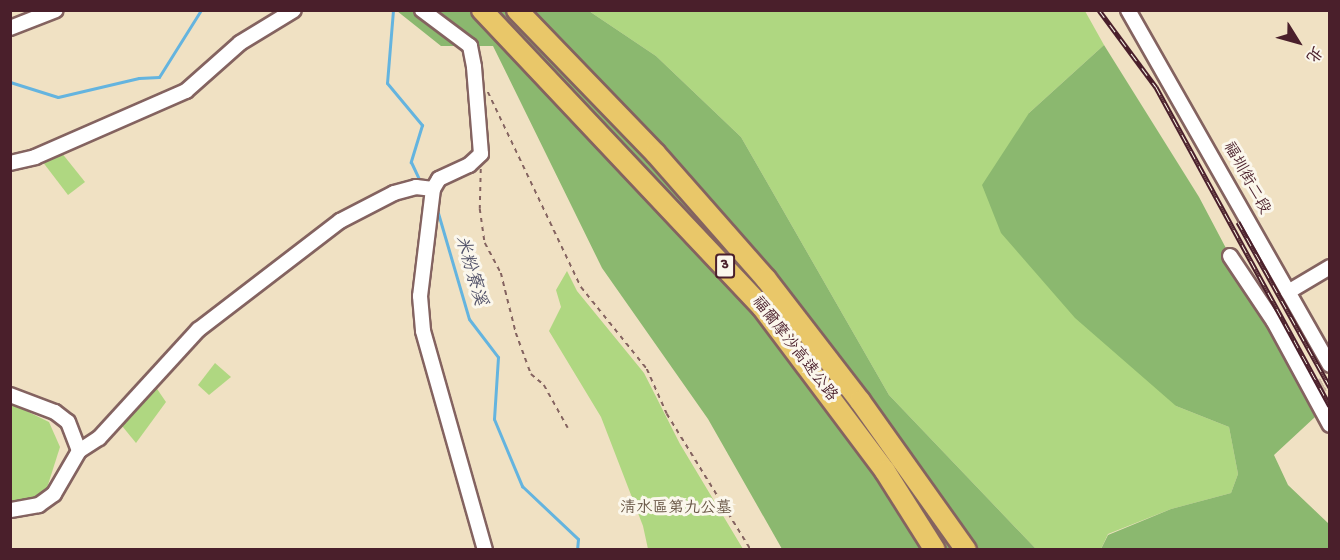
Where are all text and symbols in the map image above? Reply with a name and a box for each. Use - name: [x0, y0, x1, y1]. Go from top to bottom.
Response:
- north arrow: [1268, 12, 1328, 72]
- text: 北: [1300, 41, 1325, 65]
- street label: 福圳街二段: [1217, 139, 1273, 219]
- water label: 米粉寮溪: [449, 233, 489, 309]
- road number: 3: [714, 254, 736, 278]
- street label: 福爾摩沙高速公路: [746, 294, 840, 406]
- park label: 清水區第九公墓: [620, 500, 732, 520]

